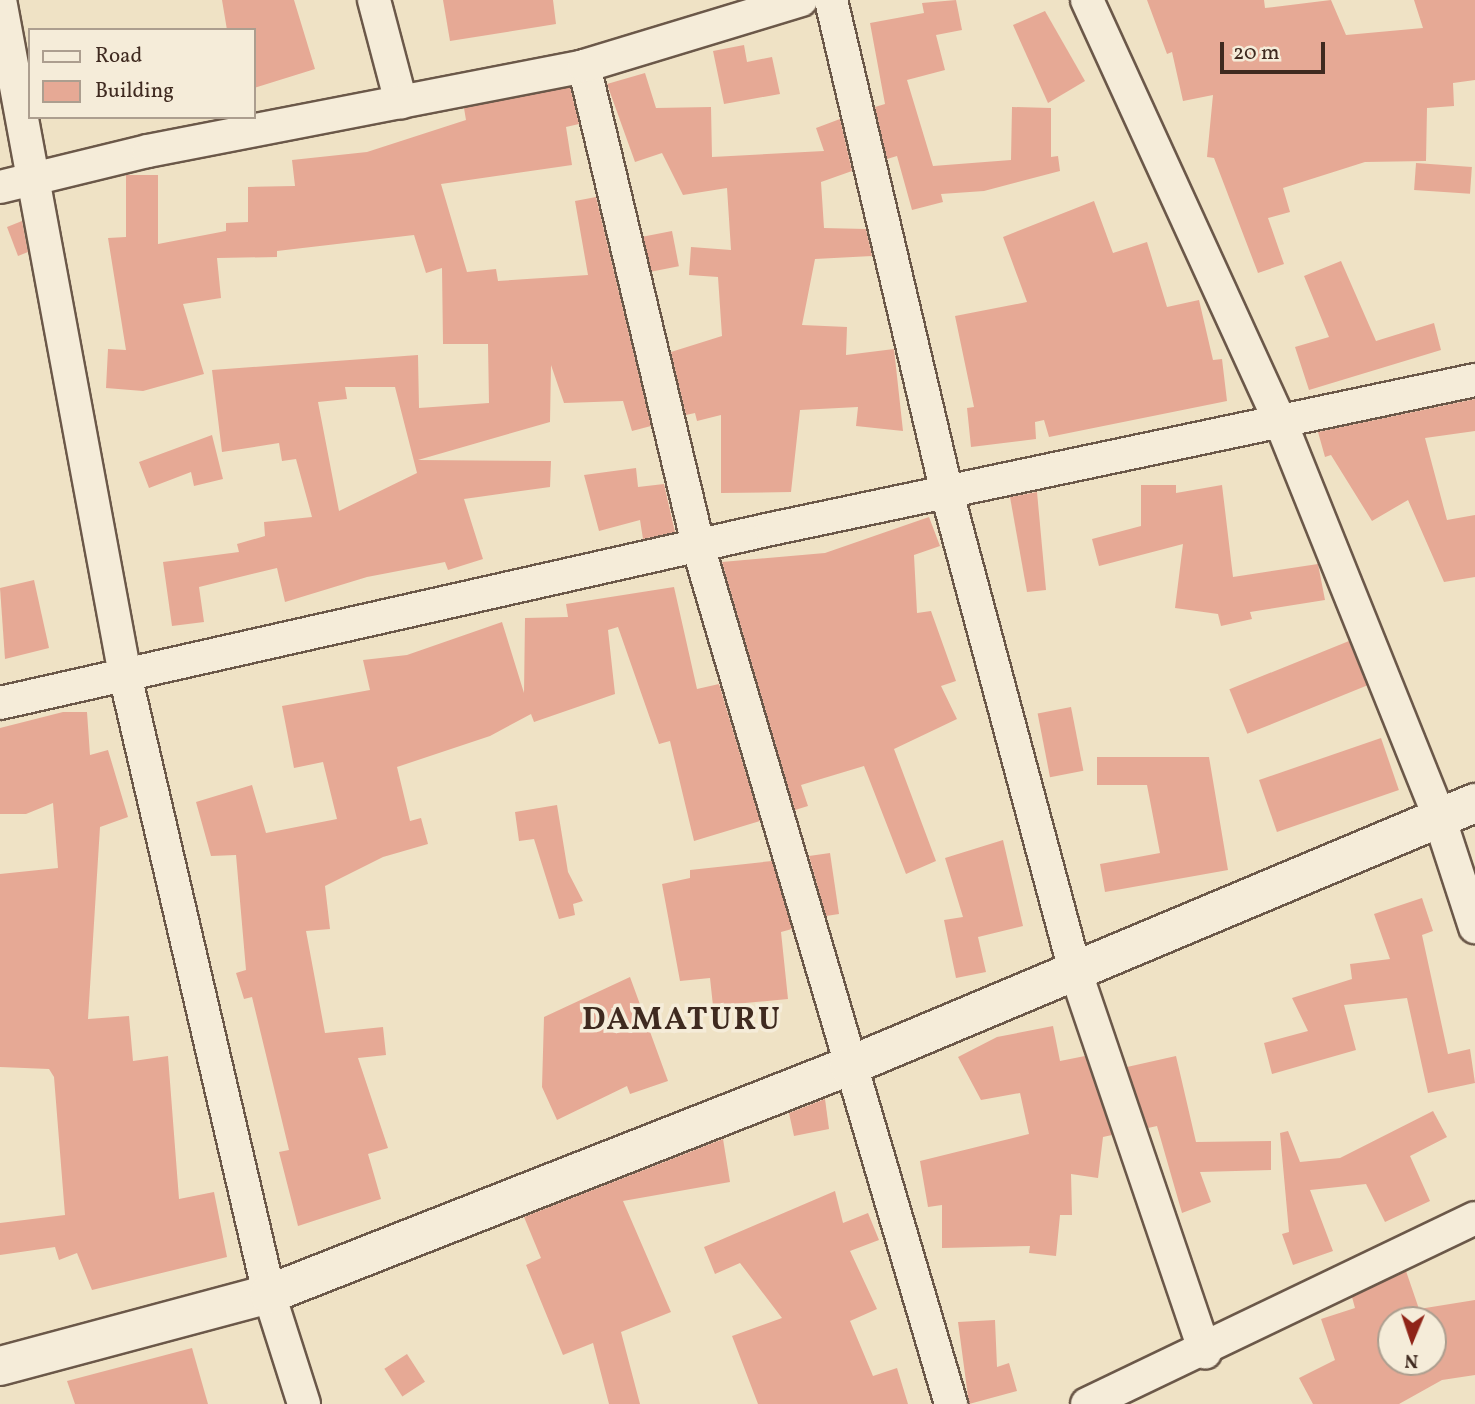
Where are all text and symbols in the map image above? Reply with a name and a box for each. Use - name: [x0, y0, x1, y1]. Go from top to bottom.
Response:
- legend: [28, 28, 256, 119]
- scale bar: [1223, 28, 1328, 72]
- text: 20 m: [1233, 39, 1279, 68]
- text: Road: [95, 42, 142, 71]
- text: Building: [95, 77, 174, 106]
- district label: DAMATURU: [583, 1002, 781, 1040]
- north arrow: [1377, 1306, 1447, 1376]
- text: N: [1404, 1347, 1419, 1373]

